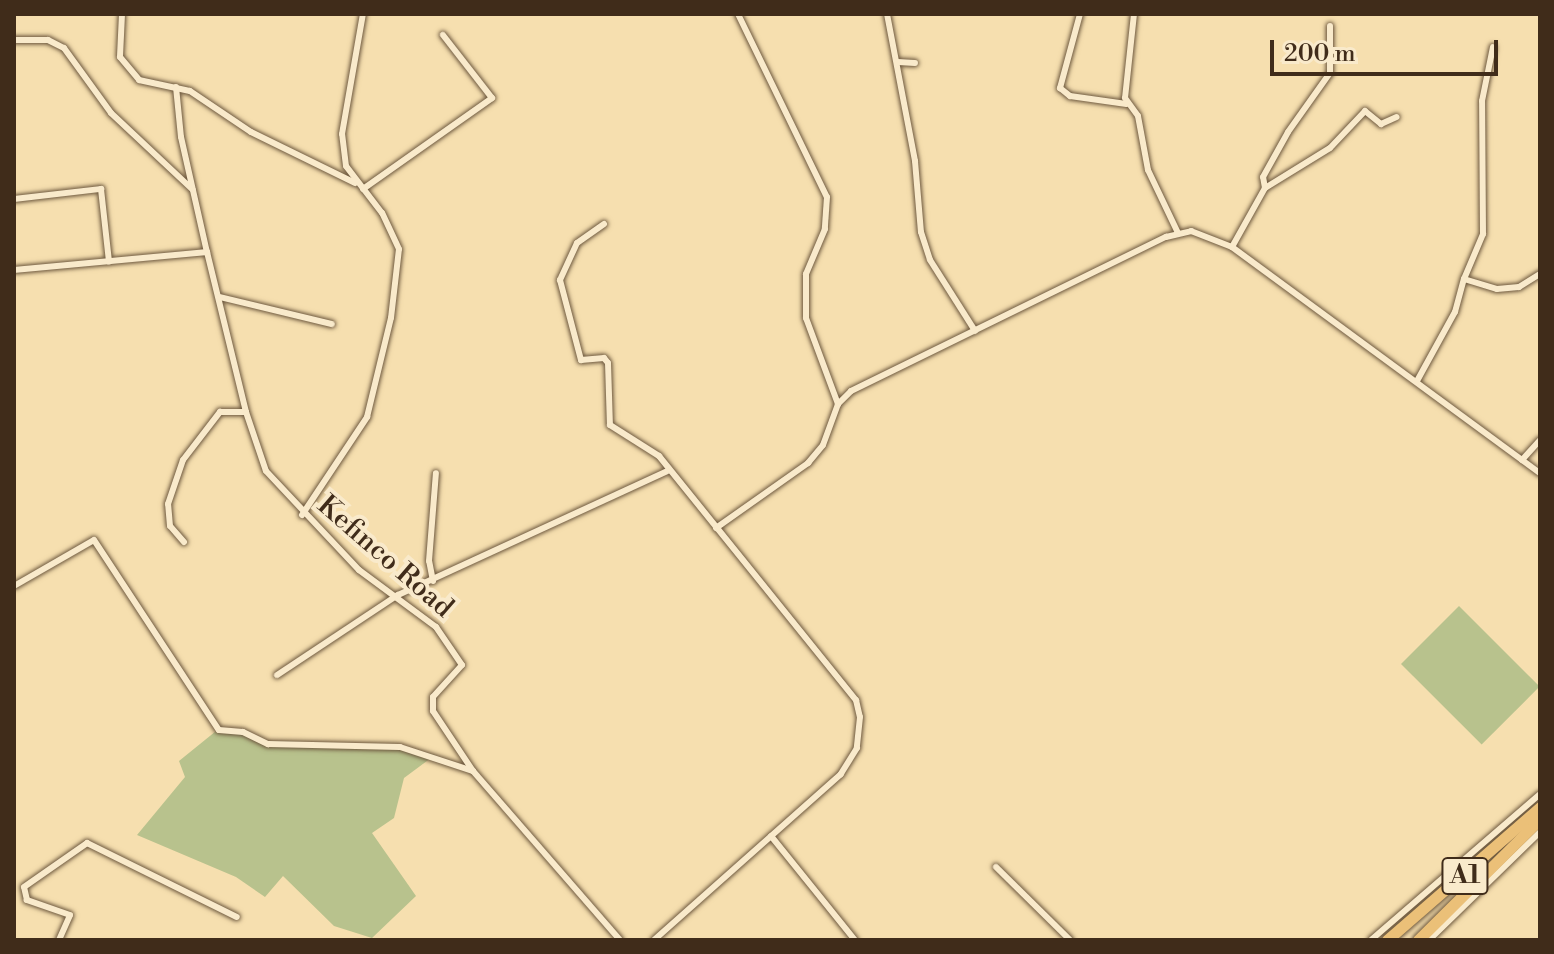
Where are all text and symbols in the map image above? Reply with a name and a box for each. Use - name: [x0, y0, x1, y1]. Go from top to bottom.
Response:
- scale bar: [1274, 24, 1502, 74]
- text: 200 m: [1284, 39, 1355, 69]
- street label: Kefinco Road: [310, 489, 460, 625]
- road number: A1: [1441, 854, 1489, 898]

